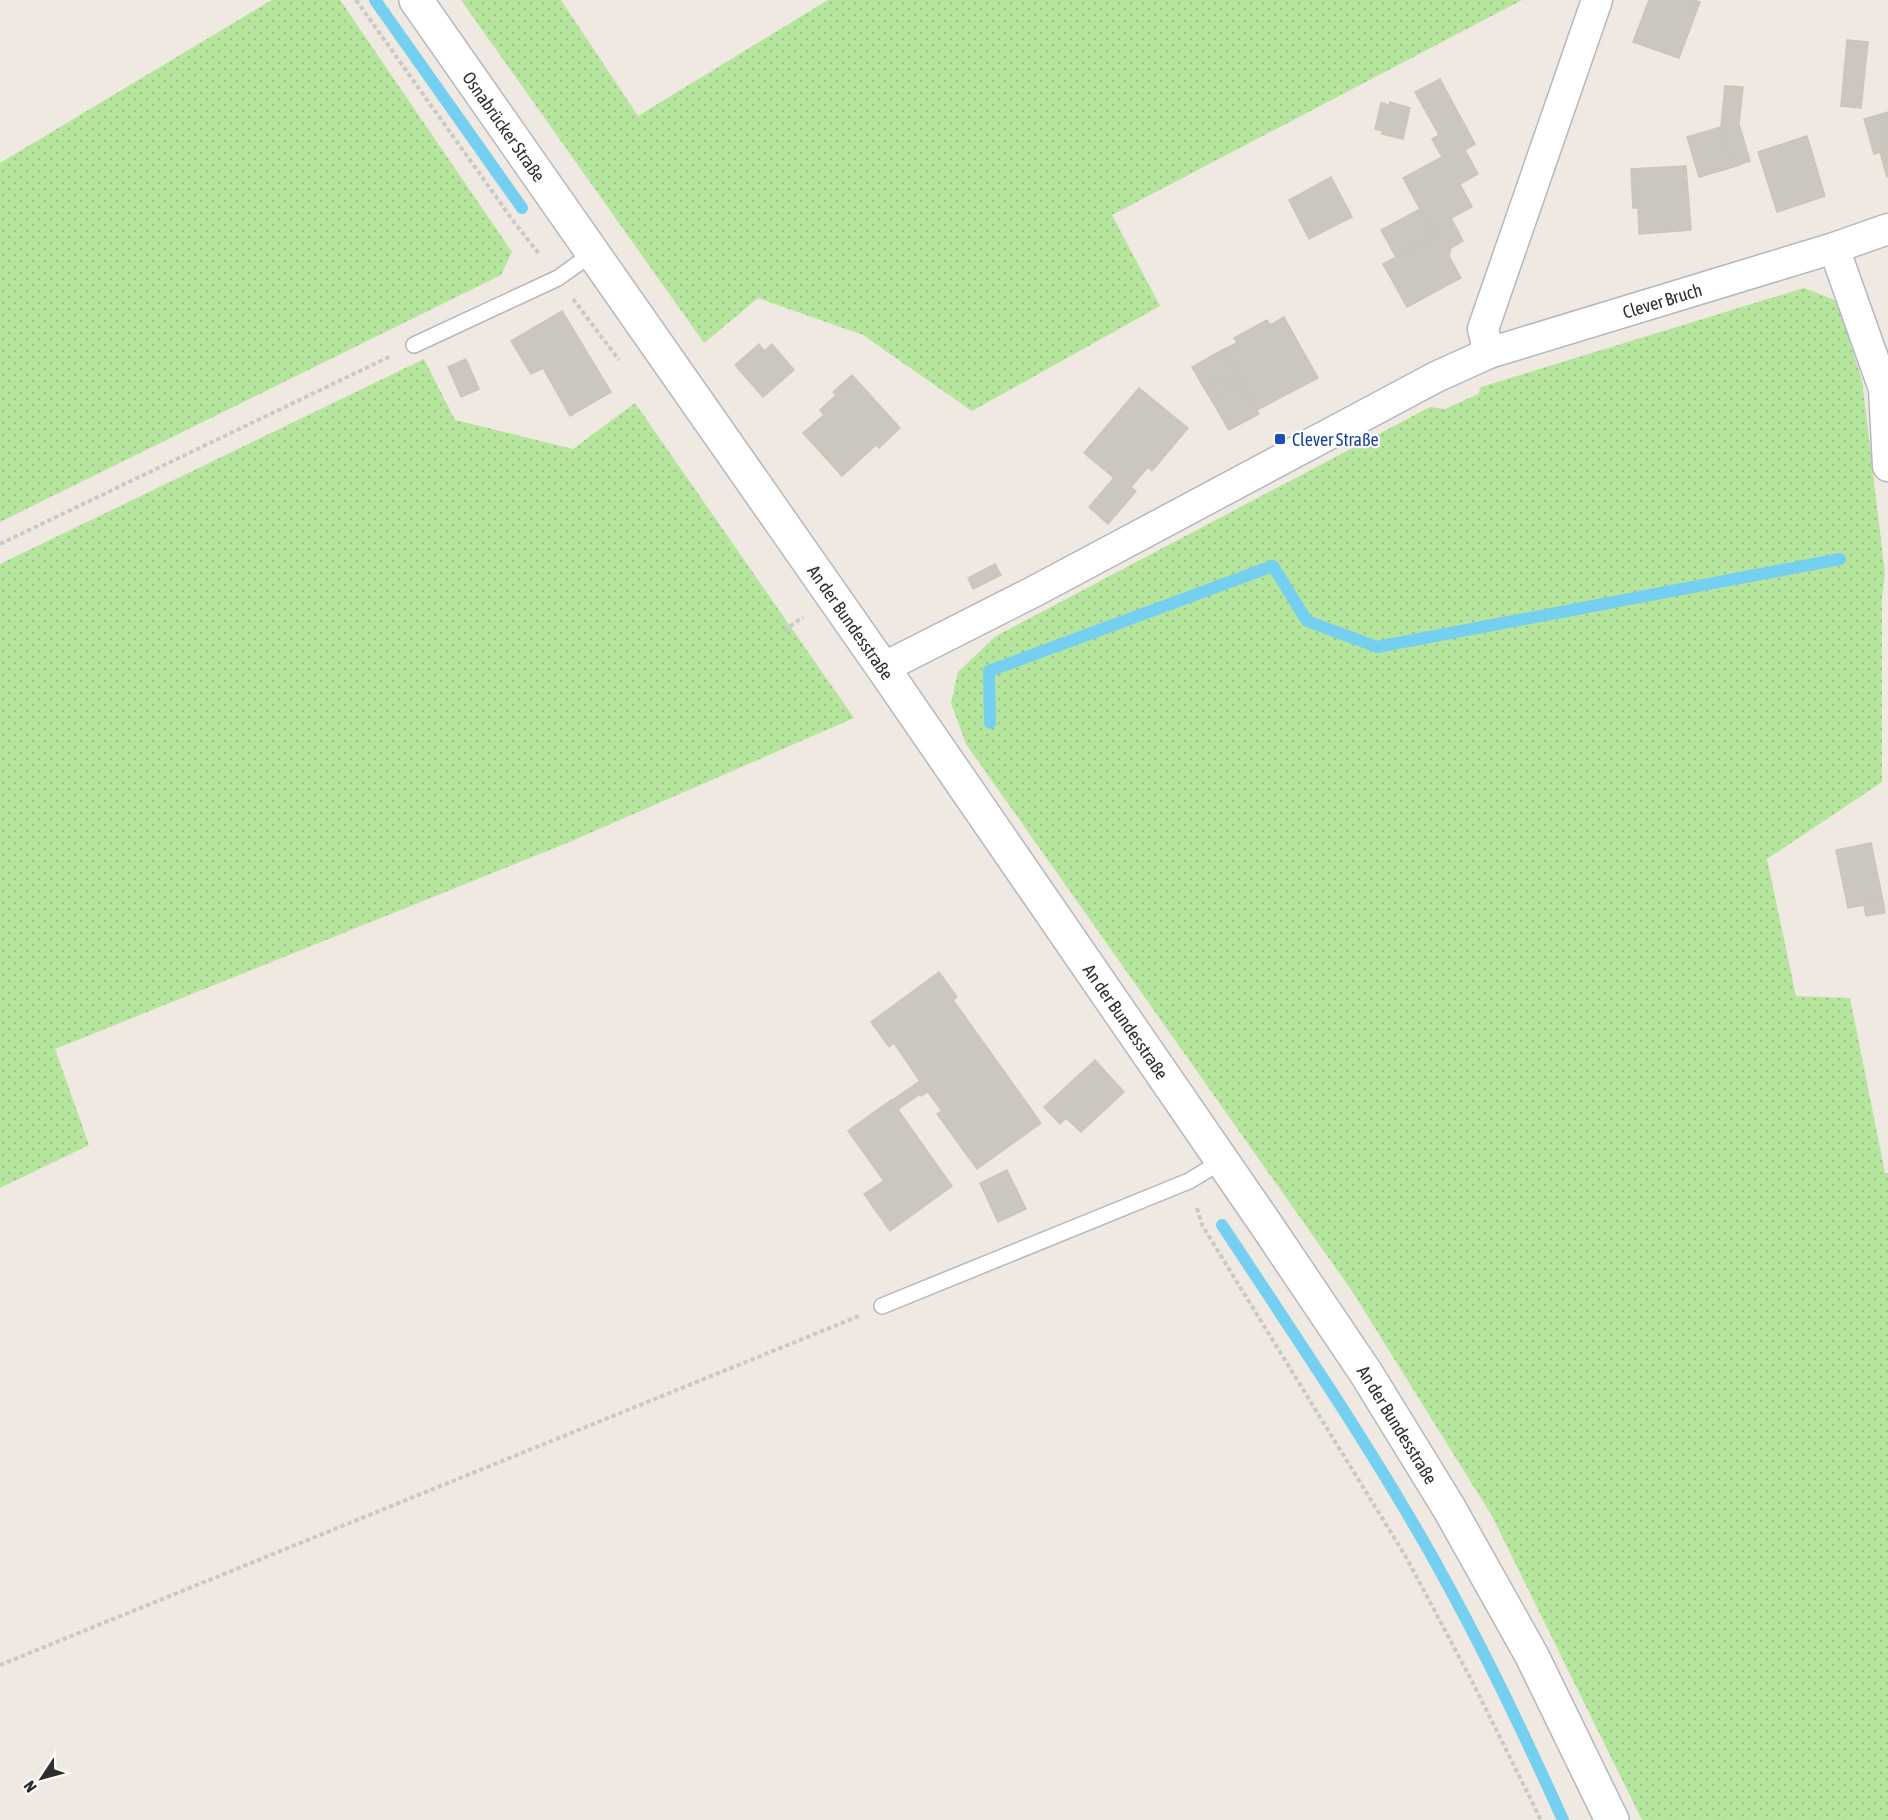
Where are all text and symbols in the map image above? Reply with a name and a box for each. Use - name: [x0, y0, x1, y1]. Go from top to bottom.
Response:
- street label: Osnabrücker Straße: [459, 67, 550, 185]
- street label: Clever Bruch: [1620, 278, 1704, 322]
- place label: Clever Straße: [1292, 429, 1379, 450]
- marker: Clever Straße: [1273, 432, 1287, 446]
- street label: An der Bundesstraße: [804, 561, 898, 683]
- street label: An der Bundesstraße: [1079, 960, 1173, 1083]
- street label: An der Bundesstraße: [1353, 1361, 1442, 1487]
- north arrow: [12, 1748, 72, 1808]
- text: N: [20, 1778, 40, 1796]

